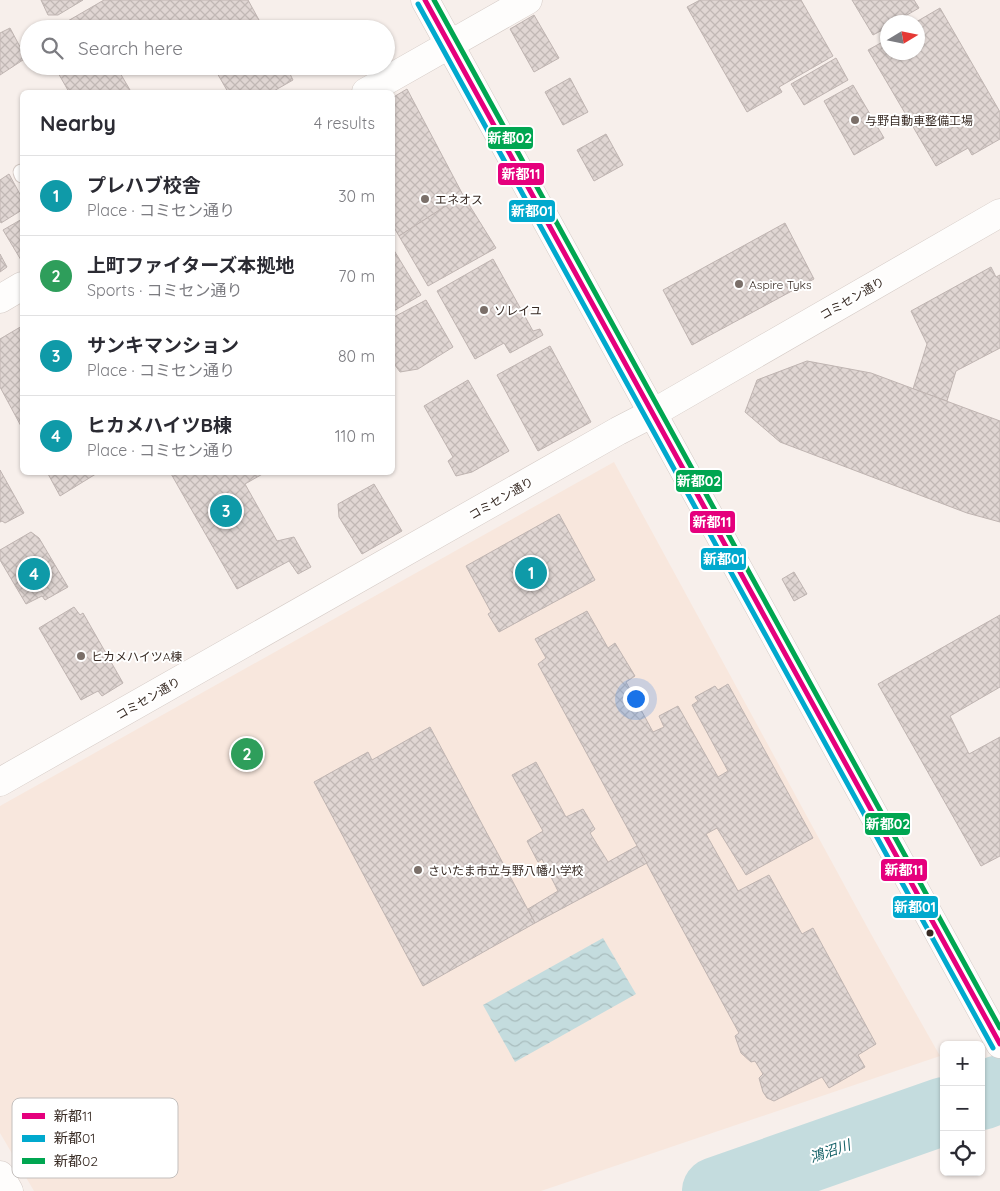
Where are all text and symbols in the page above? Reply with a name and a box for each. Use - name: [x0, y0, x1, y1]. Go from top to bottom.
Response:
- north arrow: [880, 15, 925, 60]
- search box: [20, 20, 395, 75]
- icon: search: [38, 34, 66, 62]
- text: Search here: [78, 36, 183, 60]
- text: Nearby: [40, 110, 116, 136]
- text: 4 results: [314, 113, 375, 133]
- place label: 与野自動車整備工場: [865, 113, 973, 128]
- marker: 与野自動車整備工場: [849, 114, 861, 126]
- line badge: 新都02: [487, 126, 534, 150]
- text: 新都02: [488, 129, 532, 147]
- line badge: 新都11: [497, 162, 545, 186]
- text: 新都11: [502, 165, 540, 183]
- text: プレハブ校舎: [87, 173, 201, 197]
- text: 1: [53, 186, 59, 206]
- text: 30 m: [338, 186, 375, 206]
- place label: エネオス: [435, 192, 483, 207]
- marker: エネオス: [419, 193, 431, 205]
- line badge: 新都01: [508, 199, 556, 223]
- text: Place · コミセン通り: [87, 200, 235, 220]
- text: 新都01: [511, 202, 553, 220]
- text: 上町ファイターズ本拠地: [87, 253, 294, 277]
- text: 2: [51, 266, 61, 286]
- text: 70 m: [338, 266, 375, 286]
- street label: コミセン通り: [817, 274, 887, 322]
- place label: Aspire Tyks: [749, 277, 812, 292]
- marker: Aspire Tyks: [733, 278, 745, 290]
- text: Sports · コミセン通り: [87, 280, 243, 300]
- place label: ソレイユ: [494, 303, 542, 318]
- marker: ソレイユ: [478, 304, 490, 316]
- text: サンキマンション: [87, 333, 239, 357]
- text: 3: [52, 346, 60, 366]
- text: 80 m: [338, 346, 375, 366]
- text: Place · コミセン通り: [87, 360, 235, 380]
- text: ヒカメハイツB棟: [87, 413, 232, 437]
- text: 4: [51, 426, 61, 446]
- text: 110 m: [335, 426, 375, 446]
- text: Place · コミセン通り: [87, 440, 235, 460]
- line badge: 新都02: [675, 469, 723, 493]
- text: 新都02: [677, 472, 721, 490]
- street label: コミセン通り: [466, 474, 536, 522]
- pin: 3: [210, 492, 242, 530]
- line badge: 新都11: [689, 510, 736, 534]
- text: 新都11: [693, 513, 731, 531]
- line badge: 新都01: [700, 547, 747, 571]
- text: 新都01: [703, 550, 745, 568]
- pin: 1: [515, 554, 547, 592]
- pin: 4: [18, 555, 50, 593]
- place label: ヒカメハイツA棟: [91, 649, 183, 664]
- marker: ヒカメハイツA棟: [75, 650, 87, 662]
- street label: コミセン通り: [113, 674, 183, 722]
- your location: [623, 686, 649, 712]
- pin: 2: [231, 735, 263, 773]
- line badge: 新都02: [864, 812, 911, 836]
- text: 新都02: [866, 815, 910, 833]
- line badge: 新都11: [880, 858, 928, 882]
- text: 新都11: [885, 861, 923, 879]
- place label: さいたま市立与野八幡小学校: [428, 863, 584, 878]
- marker: さいたま市立与野八幡小学校: [412, 864, 424, 876]
- line badge: 新都01: [892, 895, 939, 919]
- text: 新都01: [894, 898, 936, 916]
- unlabelled marker: [925, 928, 935, 938]
- map controls: [940, 1041, 985, 1176]
- button: +: [940, 1041, 985, 1086]
- button: −: [940, 1086, 985, 1131]
- legend: [12, 1098, 178, 1178]
- text: 新都11: [54, 1107, 92, 1125]
- text: 新都01: [54, 1129, 96, 1147]
- button: locate: [940, 1131, 985, 1176]
- water label: 鴻沼川: [807, 1135, 855, 1166]
- text: 新都02: [54, 1152, 98, 1170]

